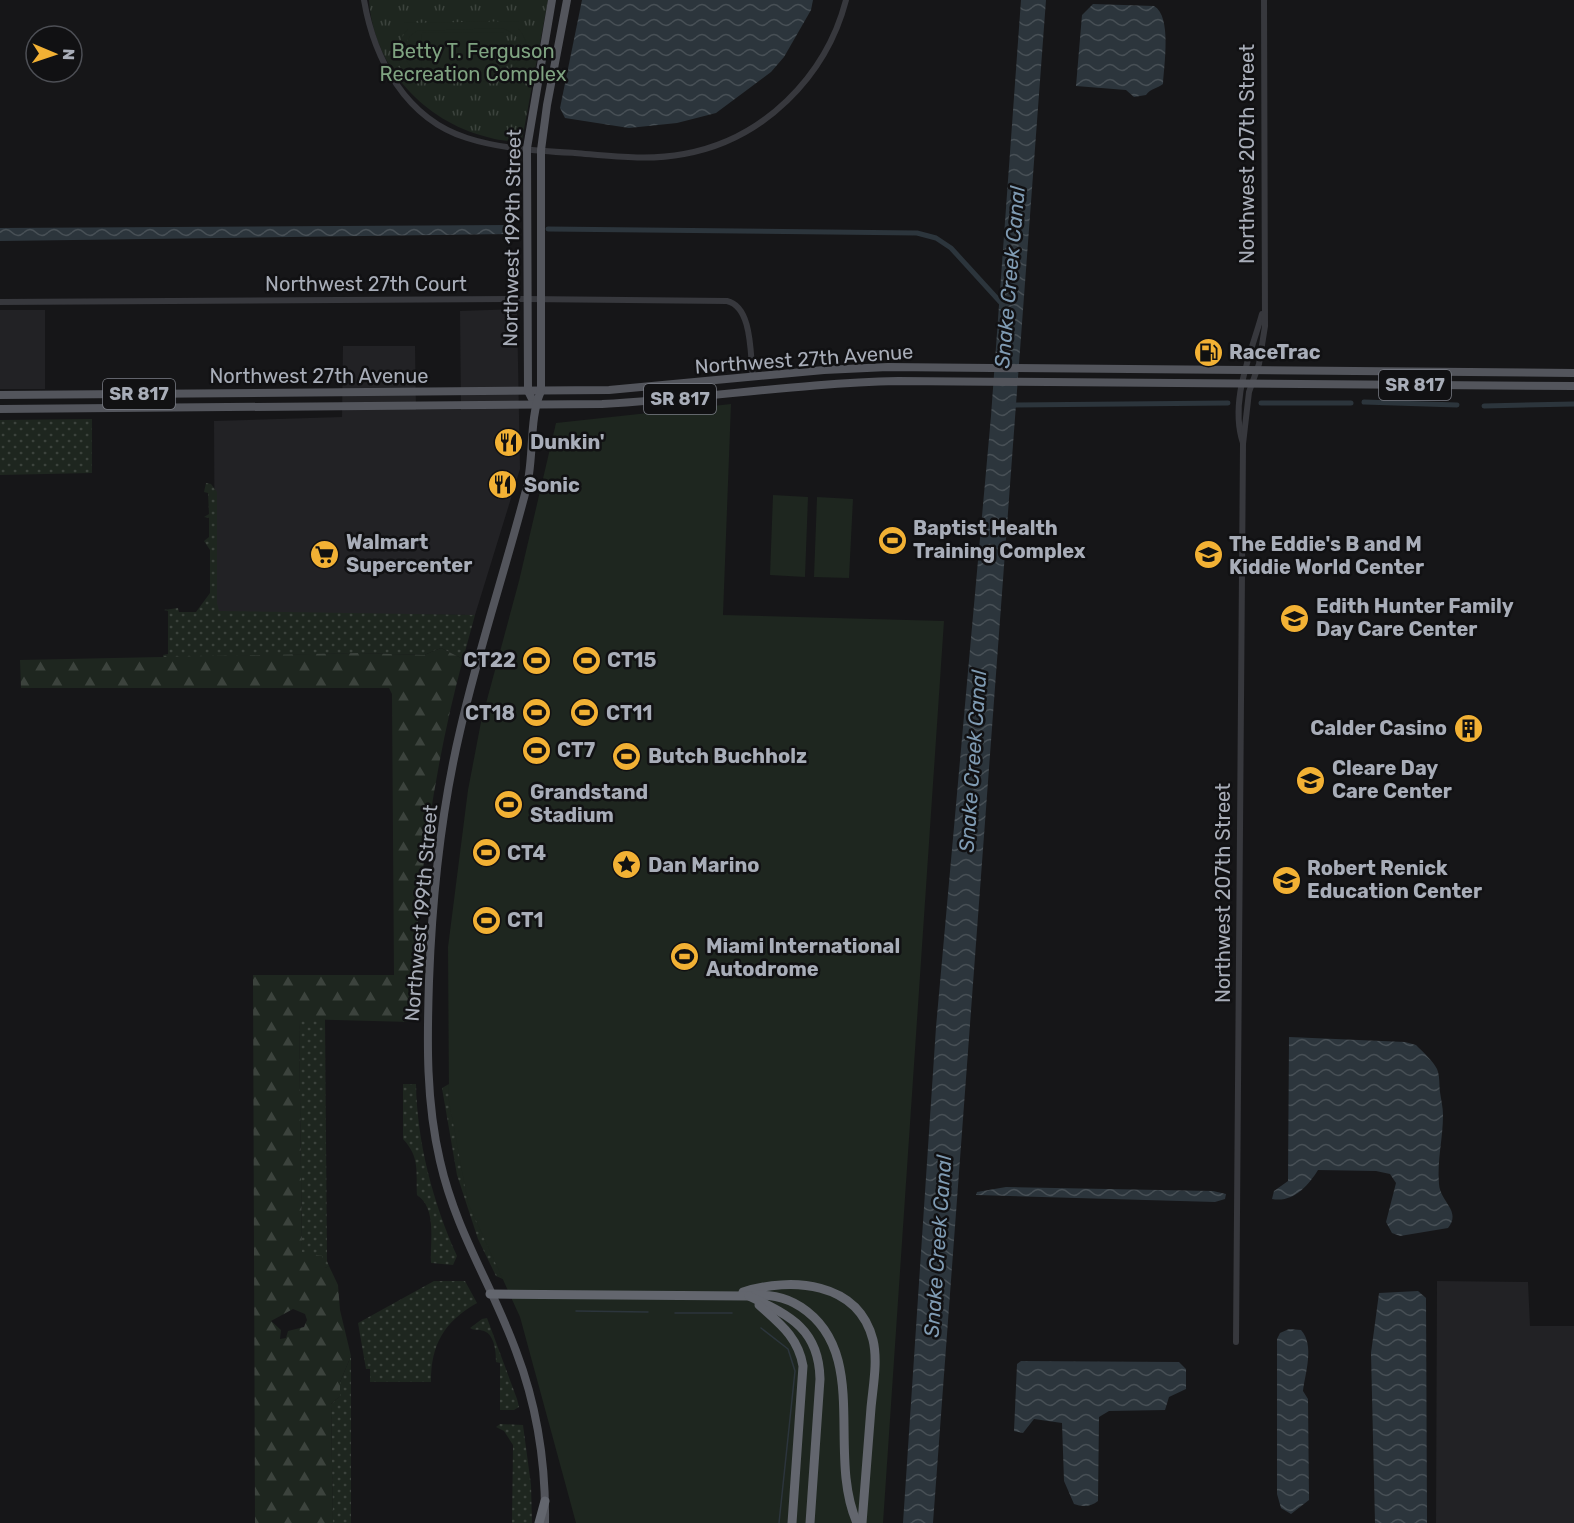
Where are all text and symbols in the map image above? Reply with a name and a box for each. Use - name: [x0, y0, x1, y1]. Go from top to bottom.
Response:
- north arrow: [24, 24, 84, 84]
- park label: Betty T. Ferguson Recreation Complex: [379, 39, 567, 86]
- street label: Northwest 207th Street: [1235, 44, 1259, 264]
- text: N: [59, 48, 78, 61]
- street label: Northwest 199th Street: [498, 129, 526, 347]
- water label: Snake Creek Canal: [989, 184, 1030, 369]
- street label: Northwest 27th Court: [265, 272, 467, 296]
- fuel station icon: RaceTrac: [1192, 336, 1224, 368]
- street label: Northwest 27th Avenue: [694, 339, 914, 379]
- place label: RaceTrac: [1229, 340, 1321, 364]
- street label: Northwest 27th Avenue: [209, 364, 429, 388]
- road number: SR 817: [1379, 370, 1451, 400]
- road number: SR 817: [103, 379, 175, 409]
- road number: SR 817: [644, 384, 716, 414]
- restaurant icon: Dunkin': [493, 426, 525, 458]
- place label: Dunkin': [530, 430, 605, 454]
- restaurant icon: Sonic: [487, 469, 519, 501]
- place label: Sonic: [524, 473, 580, 497]
- place label: Baptist Health Training Complex: [913, 516, 1086, 563]
- sports icon: Baptist Health Training Complex: [876, 524, 908, 556]
- place label: Walmart Supercenter: [346, 530, 472, 577]
- place label: The Eddie's B and M Kiddie World Center: [1229, 532, 1424, 579]
- supermarket icon: Walmart Supercenter: [309, 538, 341, 570]
- school or university icon: The Eddie's B and M Kiddie World Center: [1192, 539, 1224, 571]
- place label: Edith Hunter Family Day Care Center: [1316, 594, 1514, 641]
- school or university icon: Edith Hunter Family Day Care Center: [1279, 602, 1311, 634]
- sports icon: CT22: [521, 644, 553, 676]
- sports icon: CT15: [570, 644, 602, 676]
- place label: CT22: [463, 648, 516, 672]
- place label: CT15: [607, 648, 656, 672]
- water label: Snake Creek Canal: [954, 668, 991, 853]
- sports icon: CT18: [520, 697, 552, 729]
- sports icon: CT11: [569, 697, 601, 729]
- place label: CT18: [465, 701, 515, 725]
- place label: CT11: [606, 701, 652, 725]
- building icon: Calder Casino: [1452, 712, 1484, 744]
- place label: Calder Casino: [1310, 716, 1447, 740]
- sports icon: CT7: [520, 734, 552, 766]
- place label: CT7: [557, 738, 595, 762]
- sports icon: Butch Buchholz: [611, 740, 643, 772]
- place label: Butch Buchholz: [648, 744, 807, 768]
- place label: Cleare Day Care Center: [1332, 756, 1452, 803]
- school or university icon: Cleare Day Care Center: [1295, 764, 1327, 796]
- place label: Grandstand Stadium: [530, 780, 648, 827]
- street label: Northwest 207th Street: [1211, 783, 1235, 1003]
- sports icon: Grandstand Stadium: [493, 788, 525, 820]
- street label: Northwest 199th Street: [400, 803, 442, 1022]
- sports icon: CT4: [470, 837, 502, 869]
- place label: CT4: [507, 841, 547, 865]
- place icon: Dan Marino: [611, 849, 643, 881]
- place label: Dan Marino: [648, 853, 759, 877]
- place label: Robert Renick Education Center: [1307, 856, 1482, 903]
- school or university icon: Robert Renick Education Center: [1270, 864, 1302, 896]
- sports icon: CT1: [470, 904, 502, 936]
- place label: CT1: [507, 908, 543, 932]
- place label: Miami International Autodrome: [706, 934, 900, 981]
- sports icon: Miami International Autodrome: [669, 941, 701, 973]
- water label: Snake Creek Canal: [919, 1153, 956, 1338]

